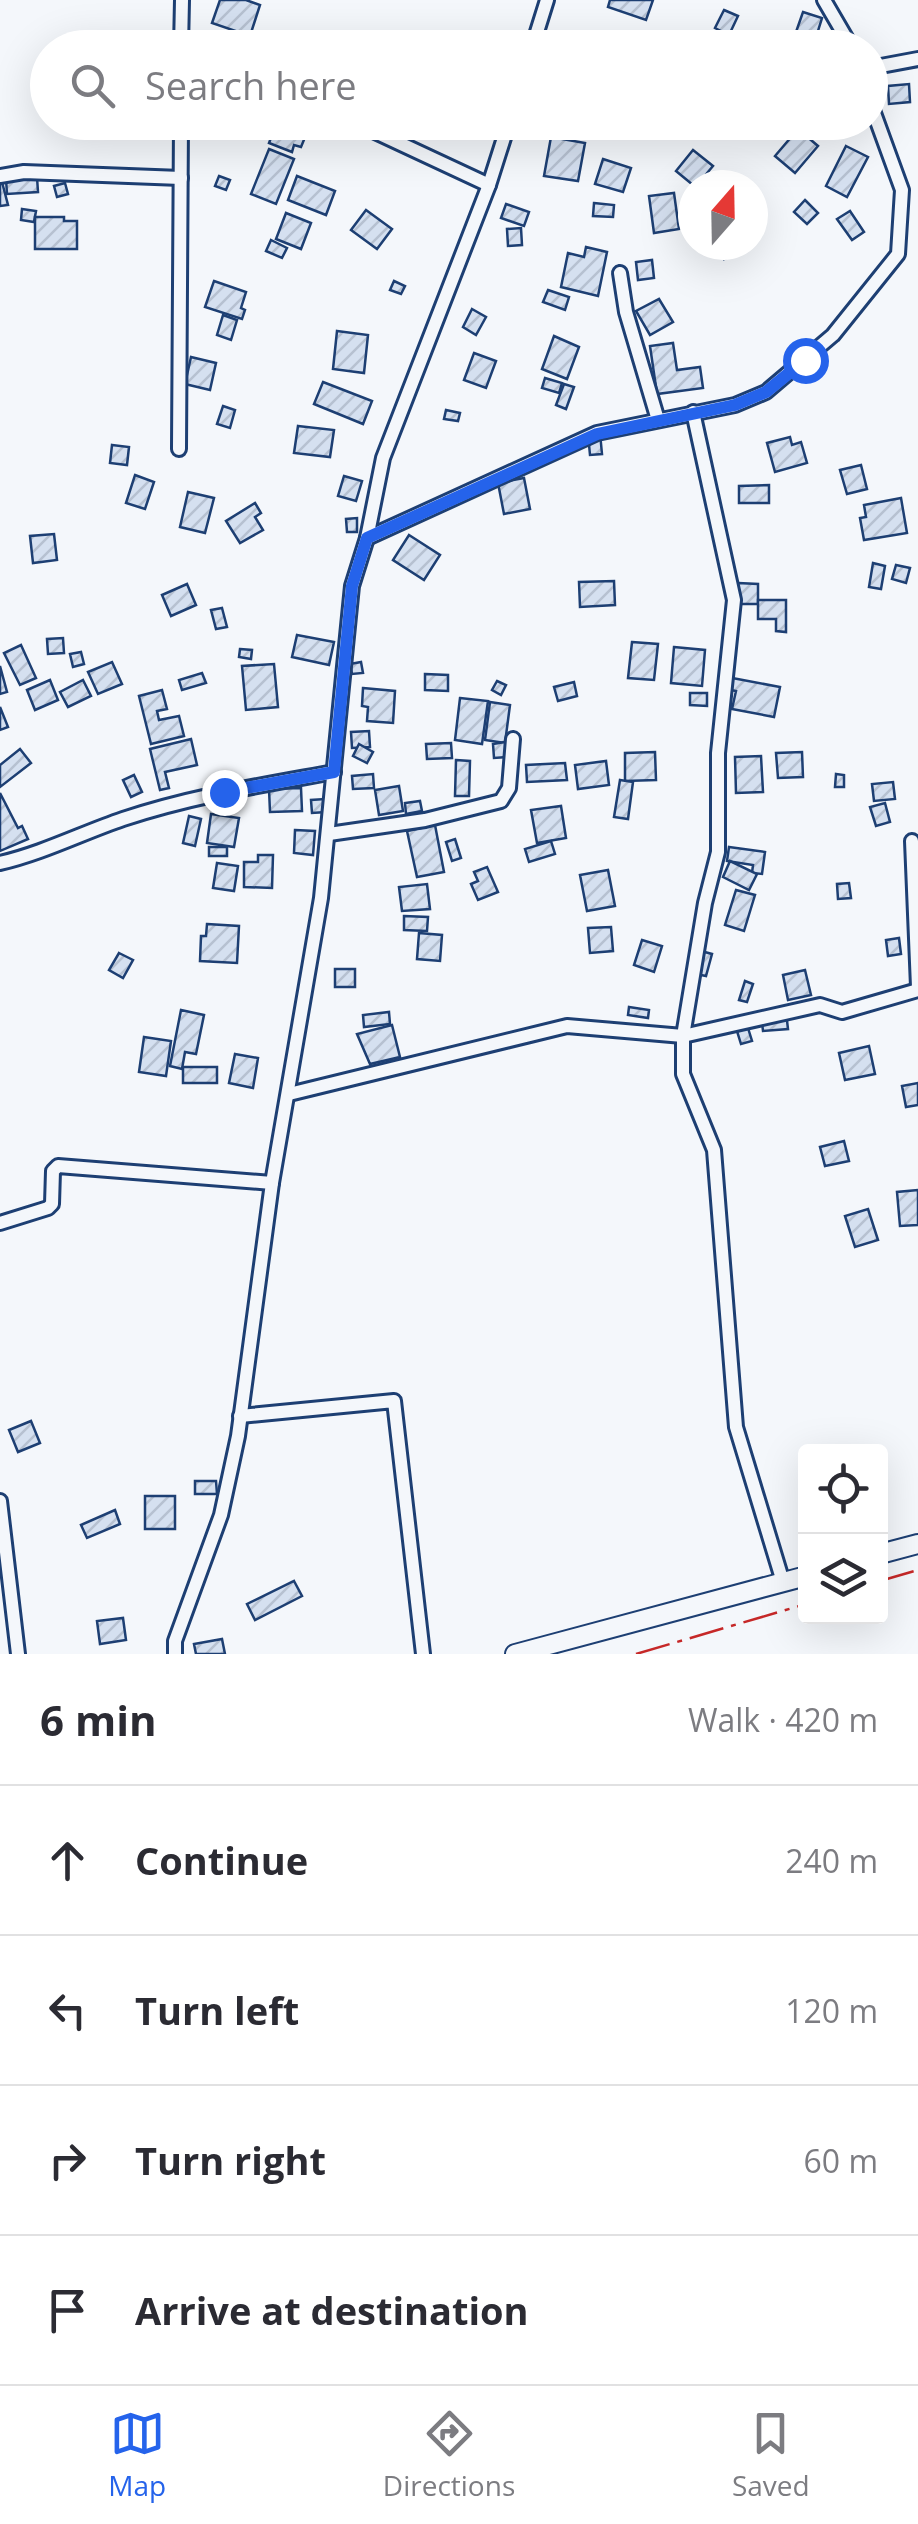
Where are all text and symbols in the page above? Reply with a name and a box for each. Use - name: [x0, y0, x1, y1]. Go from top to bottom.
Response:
- search box: [30, 30, 888, 140]
- icon: search: [65, 58, 120, 113]
- text: Search here: [145, 59, 357, 111]
- north arrow: [678, 170, 768, 260]
- route start: [783, 338, 829, 384]
- route end: [202, 770, 248, 816]
- map controls: [798, 1444, 888, 1624]
- button: locate: [798, 1444, 888, 1534]
- button: layers: [798, 1534, 888, 1624]
- text: 6 min: [40, 1691, 157, 1748]
- text: Walk · 420 m: [688, 1698, 878, 1741]
- icon: ahead: [40, 1833, 95, 1888]
- text: Continue: [135, 1834, 308, 1886]
- text: 240 m: [785, 1839, 878, 1882]
- icon: left: [40, 1983, 95, 2038]
- text: Turn left: [135, 1984, 299, 2036]
- text: 120 m: [785, 1989, 878, 2032]
- icon: right: [40, 2133, 95, 2188]
- text: Turn right: [135, 2134, 326, 2186]
- text: 60 m: [803, 2139, 878, 2182]
- icon: arrive: [40, 2283, 95, 2338]
- text: Arrive at destination: [135, 2284, 529, 2336]
- tab: Map: [108, 2406, 166, 2504]
- tab: Directions: [383, 2406, 515, 2504]
- tab: Saved: [732, 2406, 810, 2504]

